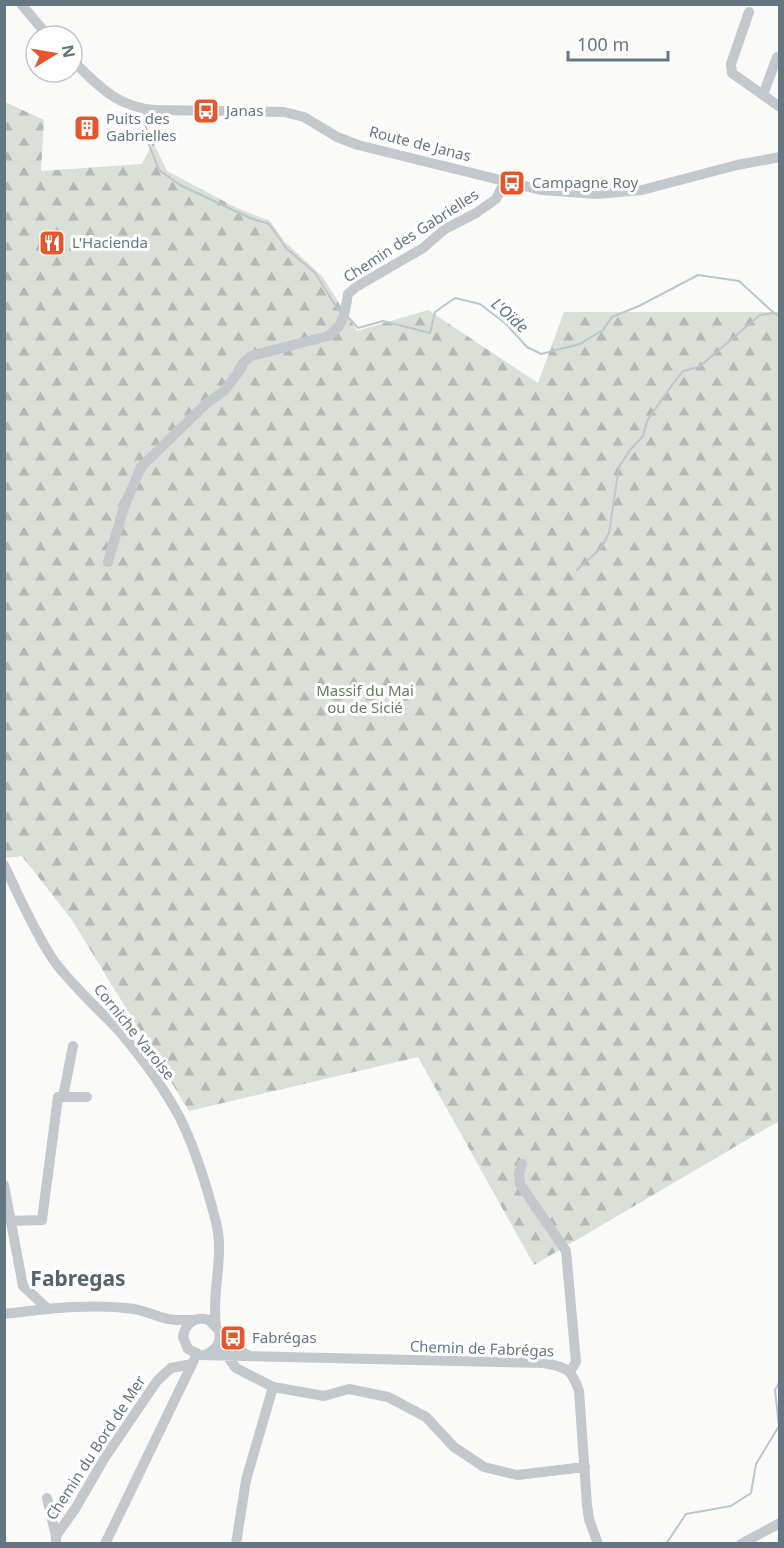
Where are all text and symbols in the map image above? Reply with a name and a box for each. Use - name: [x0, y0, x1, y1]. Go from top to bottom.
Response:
- north arrow: [24, 24, 84, 84]
- scale bar: [568, 24, 668, 62]
- text: 100 m: [577, 32, 629, 56]
- text: N: [57, 43, 81, 60]
- bus stop icon: Janas: [191, 96, 221, 126]
- place label: Janas: [224, 100, 263, 120]
- place label: Puits des Gabrielles: [106, 108, 176, 145]
- building icon: Puits des Gabrielles: [72, 113, 102, 143]
- street label: Route de Janas: [367, 121, 473, 165]
- bus stop icon: Campagne Roy: [497, 168, 527, 198]
- place label: Campagne Roy: [532, 172, 639, 192]
- street label: Chemin des Gabrielles: [339, 184, 482, 286]
- restaurant icon: L'Hacienda: [37, 228, 67, 258]
- place label: L'Hacienda: [72, 232, 148, 252]
- water label: L'Oïde: [487, 293, 533, 338]
- park label: Massif du Mai ou de Sicié: [316, 680, 414, 717]
- street label: Corniche Varoise: [90, 979, 180, 1084]
- district label: Fabregas: [30, 1264, 126, 1292]
- bus stop icon: Fabrégas: [218, 1323, 248, 1353]
- place label: Fabrégas: [252, 1327, 317, 1347]
- street label: Chemin de Fabrégas: [409, 1335, 555, 1361]
- street label: Chemin du Bord de Mer: [41, 1371, 149, 1524]

